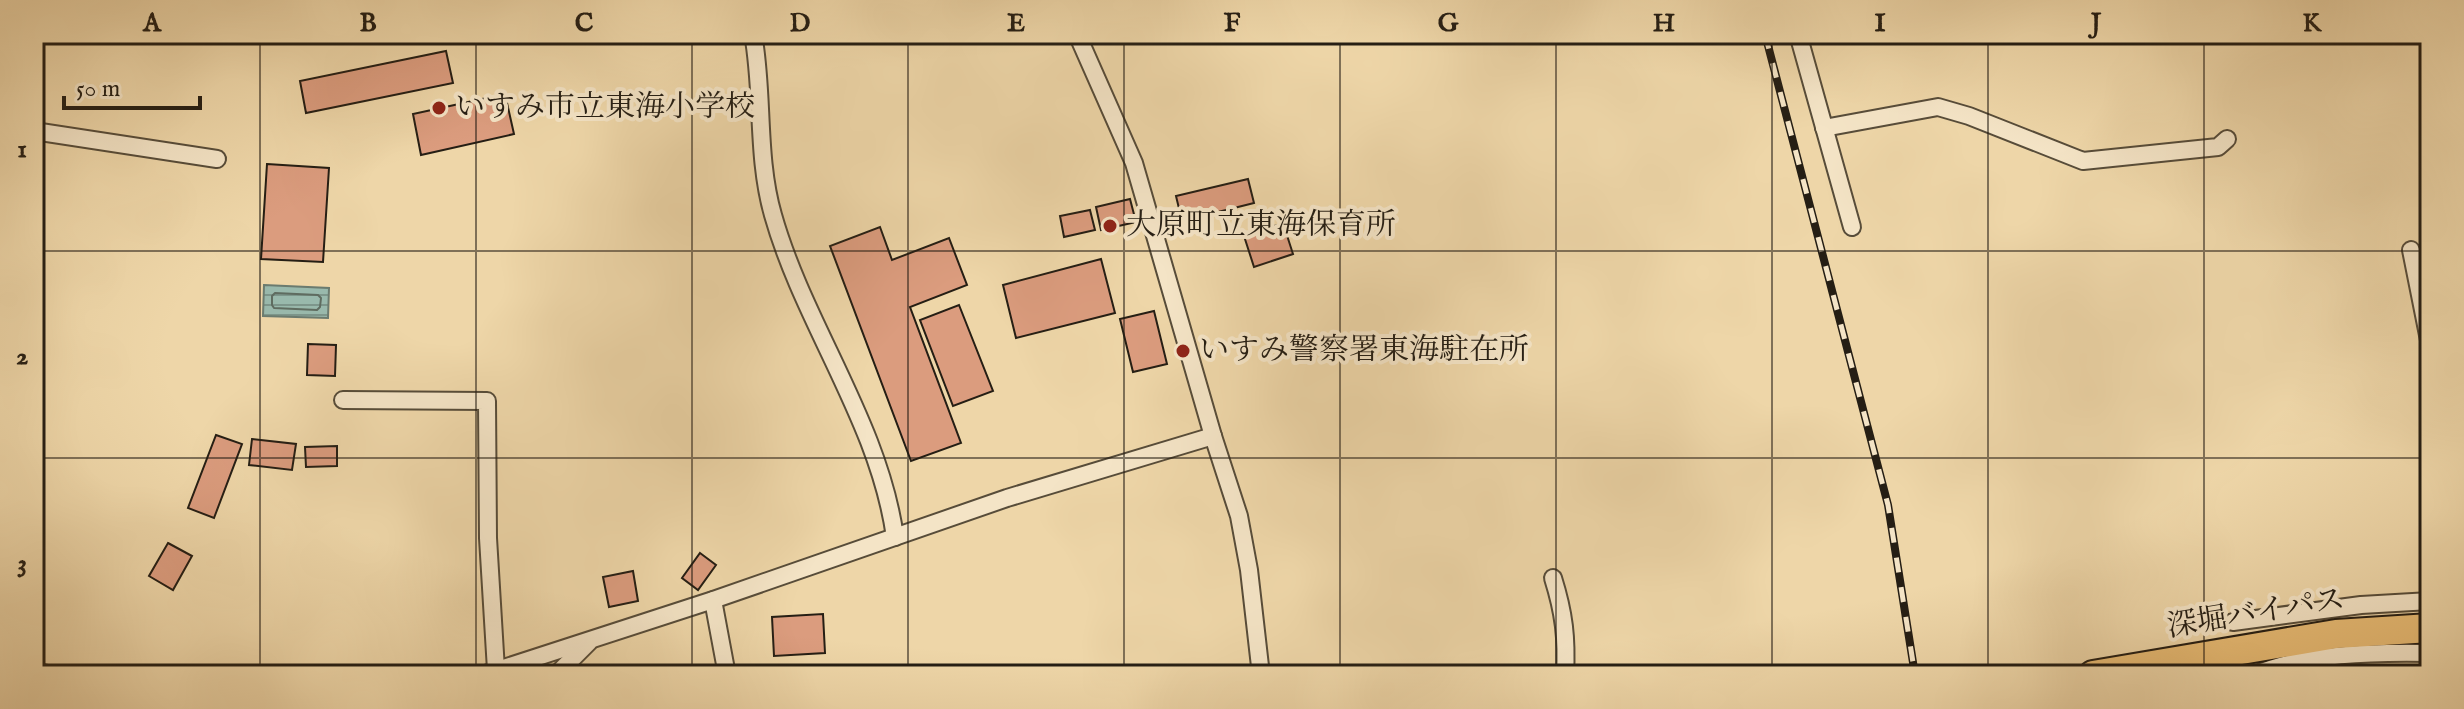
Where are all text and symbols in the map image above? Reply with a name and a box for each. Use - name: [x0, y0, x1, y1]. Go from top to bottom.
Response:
- text: A: [142, 7, 162, 40]
- text: B: [359, 7, 377, 40]
- text: C: [575, 7, 594, 40]
- text: D: [790, 7, 811, 40]
- text: E: [1007, 7, 1025, 40]
- text: F: [1224, 7, 1241, 40]
- text: G: [1438, 7, 1459, 40]
- text: H: [1653, 7, 1675, 40]
- text: I: [1874, 7, 1886, 40]
- text: J: [2088, 7, 2102, 40]
- text: K: [2303, 7, 2323, 40]
- scale bar: [64, 60, 200, 110]
- text: 50 m: [76, 74, 120, 105]
- place label: いすみ市立東海小学校: [455, 89, 755, 127]
- marker: いすみ市立東海小学校: [430, 99, 448, 117]
- text: 1: [17, 133, 27, 166]
- place label: 大原町立東海保育所: [1126, 207, 1396, 245]
- marker: 大原町立東海保育所: [1101, 217, 1119, 235]
- place label: いすみ警察署東海駐在所: [1199, 332, 1529, 370]
- text: 2: [16, 340, 28, 373]
- marker: いすみ警察署東海駐在所: [1174, 342, 1192, 360]
- text: 3: [17, 547, 27, 580]
- street label: 深堀バイパス: [2164, 581, 2348, 647]

